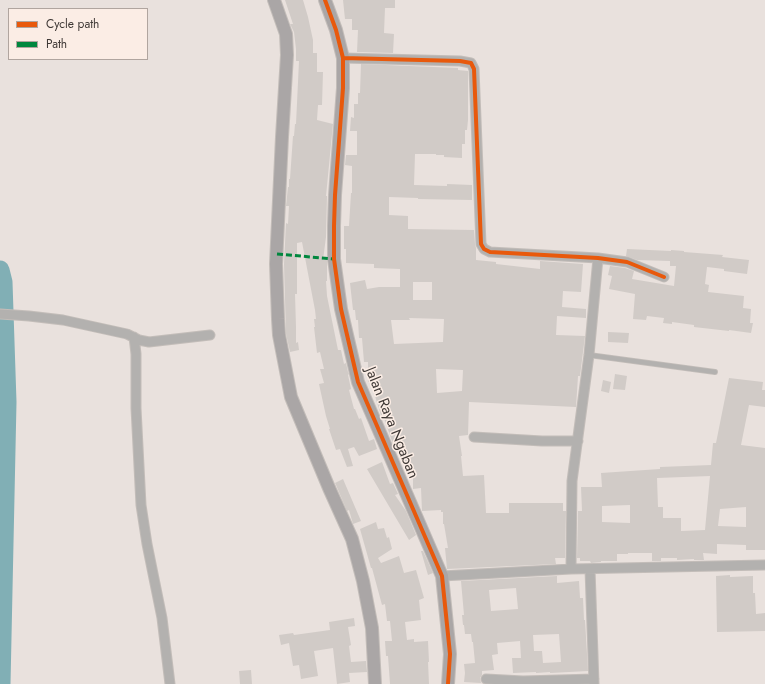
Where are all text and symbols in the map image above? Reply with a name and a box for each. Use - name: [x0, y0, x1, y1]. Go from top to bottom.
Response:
- legend: [8, 8, 148, 60]
- text: Cycle path: [46, 15, 99, 33]
- text: Path: [46, 35, 67, 53]
- street label: Jalan Raya Ngaban: [360, 365, 422, 481]

